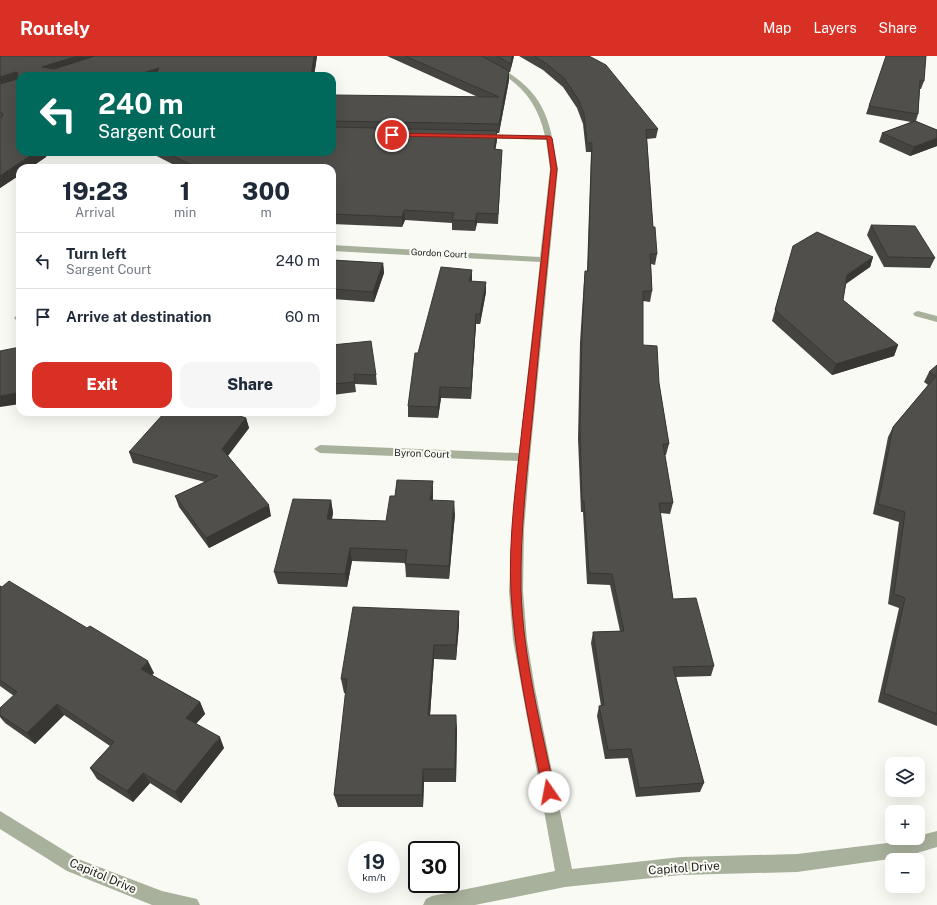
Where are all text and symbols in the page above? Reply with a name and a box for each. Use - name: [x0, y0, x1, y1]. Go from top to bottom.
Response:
- text: Routely: [20, 17, 90, 39]
- text: Map: [763, 20, 791, 36]
- text: Layers: [813, 20, 857, 36]
- text: Share: [879, 20, 917, 36]
- text: 240 m: [98, 87, 184, 120]
- icon: left: [32, 88, 84, 140]
- pin: [375, 118, 409, 152]
- text: Sargent Court: [98, 121, 216, 142]
- icon: arrive: [381, 124, 403, 146]
- text: 19:23: [62, 177, 128, 205]
- text: 1: [180, 177, 190, 205]
- text: 300: [242, 177, 290, 205]
- text: Arrival: [75, 205, 115, 220]
- text: min: [174, 205, 196, 220]
- text: m: [260, 205, 272, 220]
- text: Turn left: [66, 245, 127, 262]
- street label: Gordon Court: [411, 246, 468, 260]
- icon: left: [32, 250, 54, 272]
- text: 240 m: [276, 252, 320, 269]
- text: Sargent Court: [66, 262, 151, 277]
- icon: arrive: [32, 306, 54, 328]
- text: Arrive at destination: [66, 308, 211, 325]
- text: 60 m: [285, 308, 320, 325]
- button: Exit: [32, 362, 172, 408]
- button: Share: [180, 362, 320, 408]
- street label: Byron Court: [394, 446, 450, 460]
- map controls: [885, 757, 925, 893]
- button: layers: [885, 757, 925, 797]
- position arrow: [528, 771, 570, 813]
- button: +: [885, 805, 925, 845]
- speed limit sign: 30: [408, 841, 460, 893]
- text: 19: [363, 850, 385, 874]
- button: −: [885, 853, 925, 893]
- street label: Capitol Drive: [67, 856, 139, 896]
- street label: Capitol Drive: [648, 859, 720, 877]
- text: km/h: [362, 871, 386, 883]

